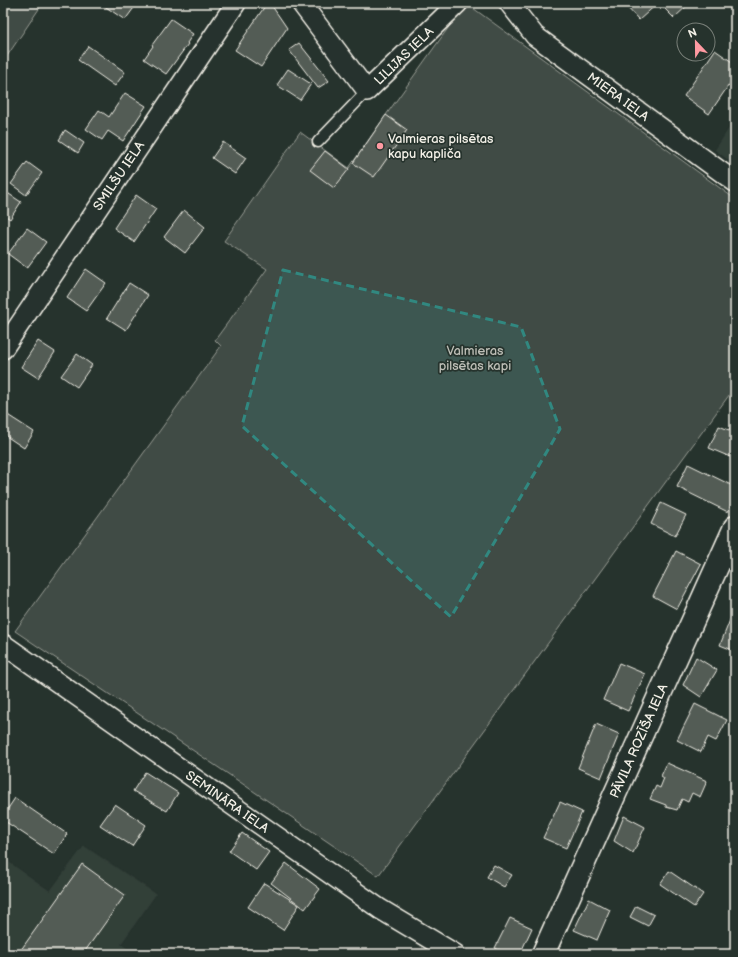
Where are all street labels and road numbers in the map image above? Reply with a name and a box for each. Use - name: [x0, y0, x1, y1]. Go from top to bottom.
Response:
- street label: LILIJAS IELA: [371, 24, 437, 88]
- street label: MIERA IELA: [584, 69, 652, 125]
- street label: SMILŠU IELA: [90, 138, 148, 214]
- street label: PĀVILA ROZĪŠA IELA: [606, 681, 671, 801]
- street label: SEMINĀRA IELA: [182, 767, 272, 837]

